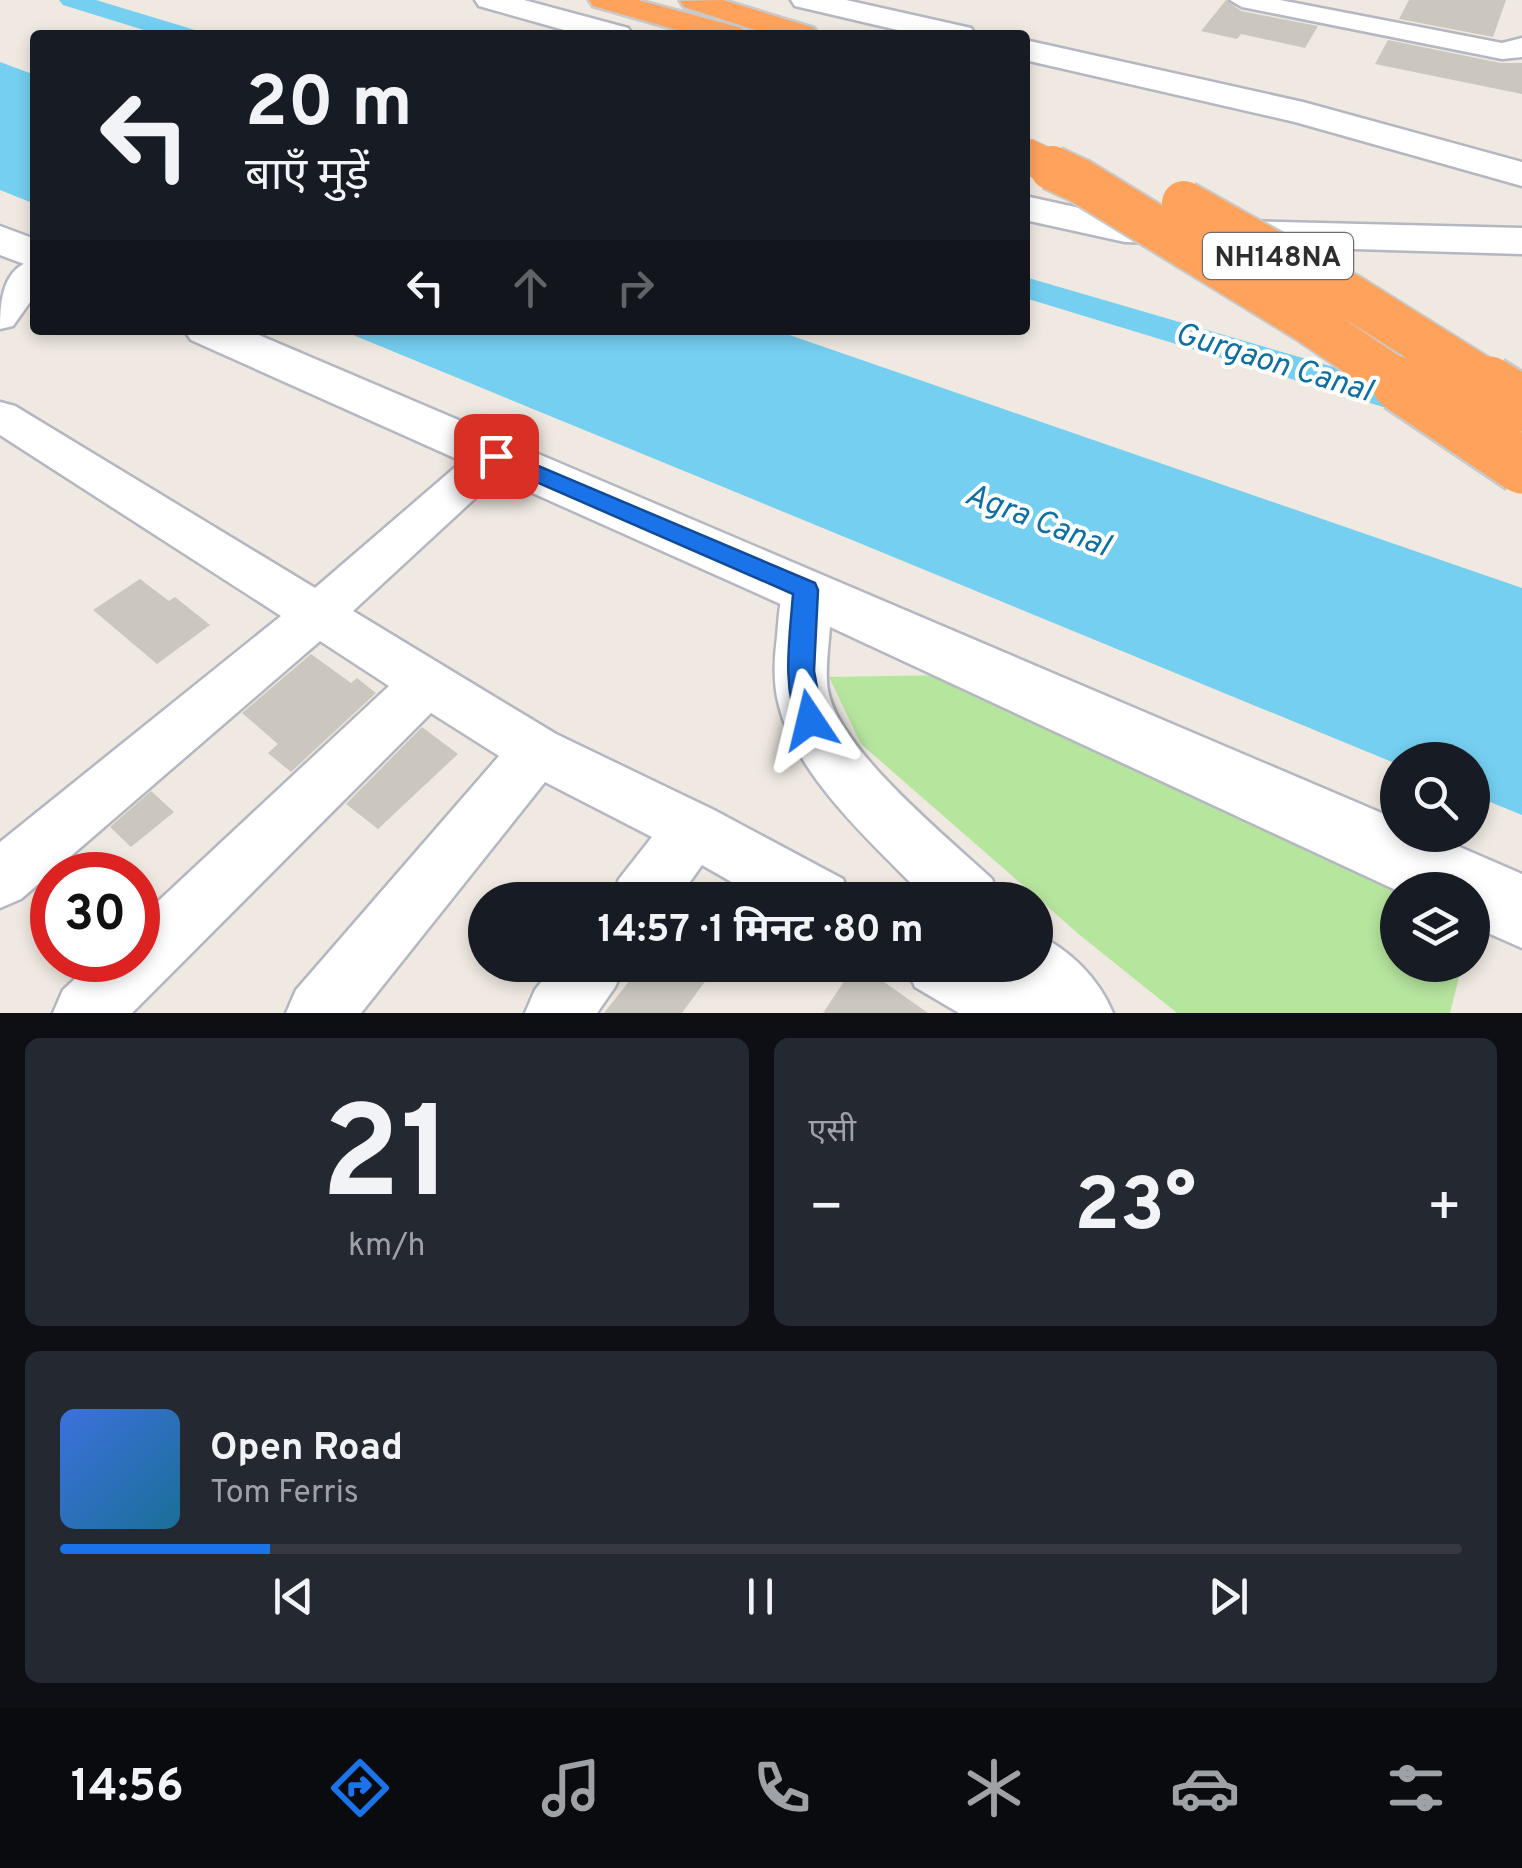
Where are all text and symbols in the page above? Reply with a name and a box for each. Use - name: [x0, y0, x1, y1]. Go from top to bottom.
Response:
- text: 20 m: [245, 62, 413, 151]
- icon: left: [80, 70, 210, 200]
- text: बाएँ मुड़ें: [245, 149, 369, 206]
- road number: NH148NA: [1203, 233, 1353, 279]
- icon: left: [398, 260, 453, 315]
- icon: ahead: [503, 260, 558, 315]
- icon: right: [608, 260, 663, 315]
- water label: Gurgaon Canal: [1170, 315, 1378, 413]
- pin: [454, 414, 539, 499]
- icon: arrive: [469, 429, 524, 484]
- water label: Agra Canal: [959, 476, 1117, 568]
- position arrow: [758, 668, 862, 772]
- map controls: [1380, 742, 1490, 982]
- button: search: [1380, 742, 1490, 852]
- speed limit sign: 30: [30, 852, 160, 982]
- button: layers: [1380, 872, 1490, 982]
- text: 14:57 · 1 मिनट · 80 m: [597, 907, 924, 956]
- text: 21: [321, 1079, 453, 1244]
- text: एसी: [809, 1113, 856, 1153]
- text: 23°: [1074, 1162, 1196, 1257]
- text: −: [809, 1175, 844, 1245]
- text: +: [1427, 1175, 1462, 1245]
- text: km/h: [348, 1227, 426, 1267]
- text: Open Road: [210, 1425, 403, 1474]
- text: Tom Ferris: [210, 1474, 359, 1514]
- icon: previous: [266, 1569, 321, 1624]
- icon: pause: [733, 1569, 788, 1624]
- icon: next: [1201, 1569, 1256, 1624]
- icon: directions: [325, 1753, 395, 1823]
- icon: music: [536, 1753, 606, 1823]
- icon: phone: [747, 1753, 817, 1823]
- icon: climate: [959, 1753, 1029, 1823]
- icon: car: [1170, 1753, 1240, 1823]
- icon: filters: [1381, 1753, 1451, 1823]
- text: 14:56: [71, 1760, 184, 1817]

